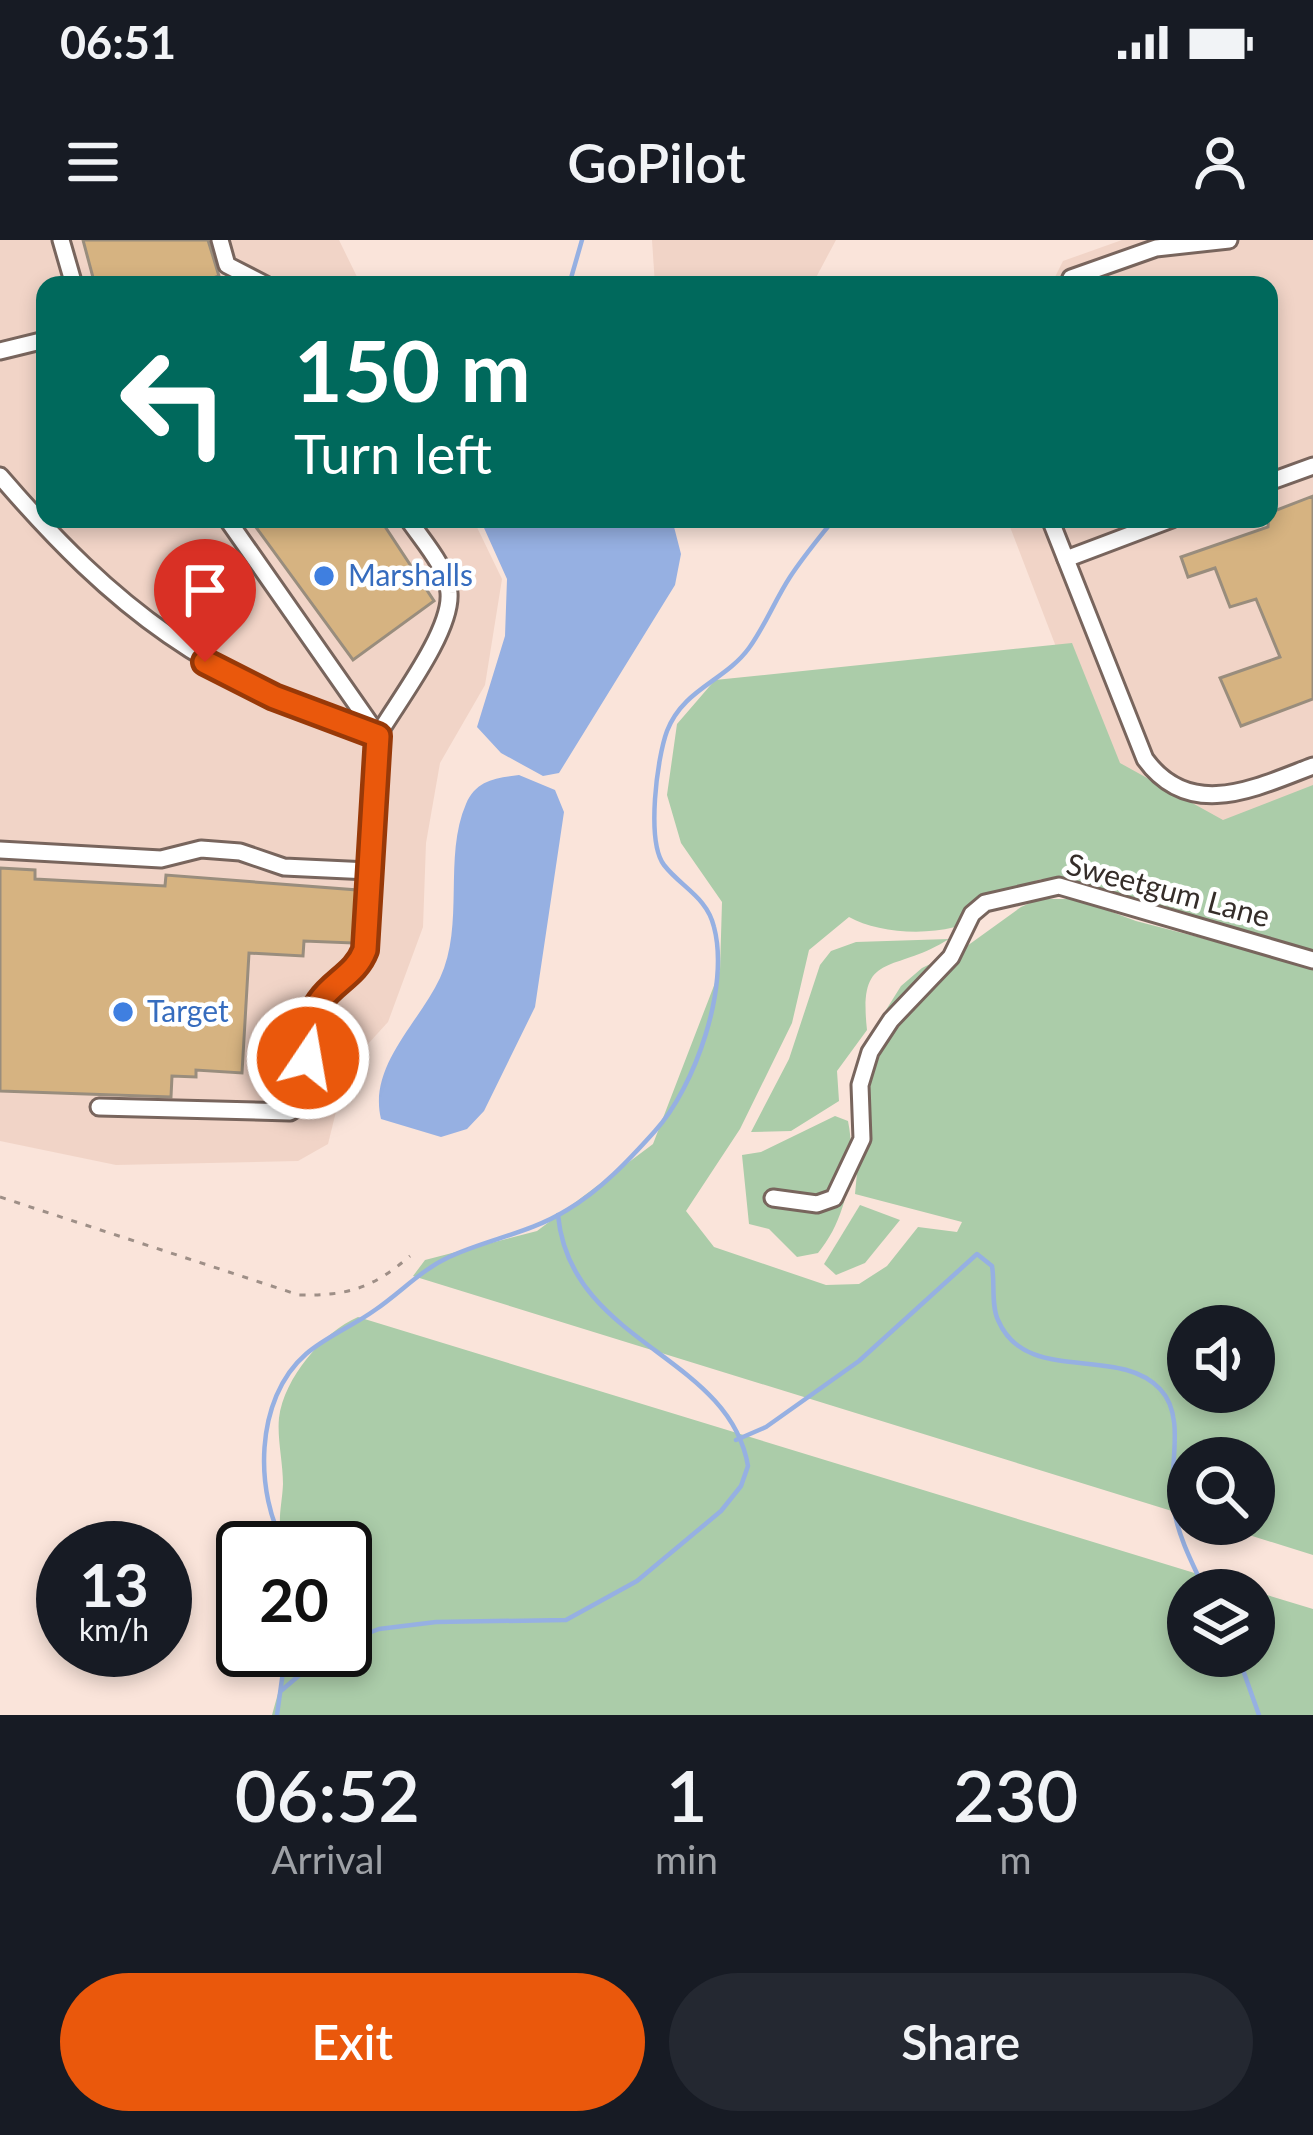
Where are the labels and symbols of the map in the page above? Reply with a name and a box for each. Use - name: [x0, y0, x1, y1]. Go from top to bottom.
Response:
- pin: [154, 539, 256, 662]
- place label: Marshalls: [348, 556, 473, 592]
- marker: Marshalls: [311, 563, 337, 589]
- street label: Sweetgum Lane: [1063, 845, 1274, 934]
- place label: Target: [147, 992, 229, 1028]
- position arrow: [245, 995, 371, 1121]
- marker: Target: [110, 999, 136, 1025]
- speed limit sign: 20: [216, 1521, 372, 1677]

